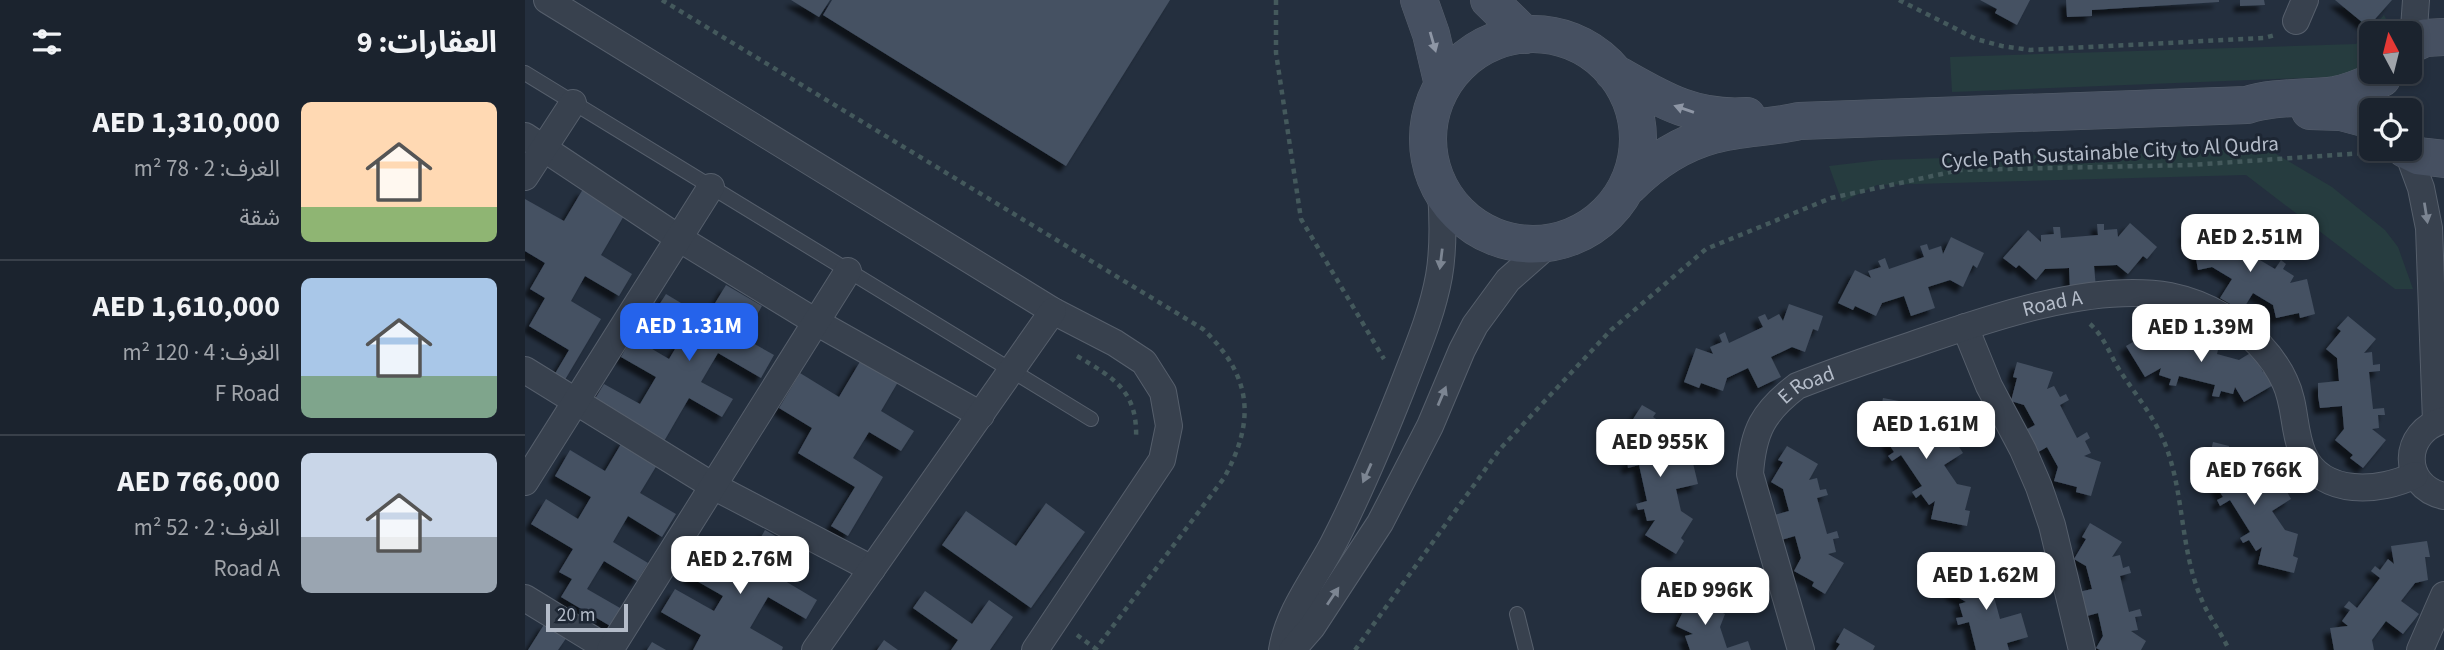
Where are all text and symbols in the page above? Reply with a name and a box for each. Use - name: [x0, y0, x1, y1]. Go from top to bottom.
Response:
- text: العقارات: 9: [357, 21, 497, 64]
- north arrow: [2359, 21, 2422, 84]
- map controls: [2359, 21, 2422, 161]
- icon: filters: [28, 23, 66, 61]
- one-way arrow: [1428, 31, 1439, 53]
- button: locate: [2359, 98, 2422, 161]
- text: AED 1,310,000: [92, 101, 280, 144]
- one-way arrow: [1674, 103, 1695, 114]
- street label: Cycle Path Sustainable City to Al Qudra: [1940, 128, 2280, 176]
- icon: home: [357, 130, 441, 214]
- text: الغرف: 2 · 78 m²: [134, 152, 280, 185]
- text: شقة: [239, 201, 280, 234]
- one-way arrow: [2421, 202, 2432, 224]
- pin: AED 2.51M: [2170, 215, 2330, 274]
- text: AED 2.51M: [2197, 220, 2303, 253]
- one-way arrow: [1436, 248, 1447, 270]
- street label: Road A: [2019, 282, 2085, 324]
- text: AED 1,610,000: [92, 285, 280, 328]
- pin: AED 1.31M: [609, 304, 769, 363]
- pin: AED 1.39M: [2121, 304, 2281, 364]
- icon: home: [357, 306, 441, 390]
- text: AED 1.31M: [636, 309, 742, 342]
- text: AED 1.39M: [2148, 310, 2254, 343]
- text: الغرف: 4 · 120 m²: [122, 336, 280, 369]
- street label: E Road: [1771, 358, 1839, 411]
- text: F Road: [215, 377, 280, 410]
- one-way arrow: [1437, 386, 1448, 407]
- pin: AED 1.61M: [1846, 402, 2006, 461]
- text: AED 1.61M: [1873, 407, 1979, 440]
- pin: AED 955K: [1588, 420, 1732, 479]
- text: AED 955K: [1612, 425, 1708, 458]
- pin: AED 766K: [2182, 448, 2326, 507]
- text: AED 766K: [2206, 453, 2302, 486]
- text: AED 766,000: [117, 460, 280, 503]
- one-way arrow: [1361, 462, 1372, 483]
- icon: home: [357, 481, 441, 565]
- text: الغرف: 2 · 52 m²: [134, 511, 280, 544]
- pin: AED 2.76M: [660, 536, 820, 596]
- text: AED 2.76M: [687, 542, 793, 575]
- text: Road A: [214, 552, 280, 585]
- pin: AED 1.62M: [1906, 552, 2066, 612]
- text: AED 1.62M: [1933, 558, 2039, 591]
- pin: AED 996K: [1633, 568, 1777, 627]
- text: AED 996K: [1657, 573, 1753, 606]
- one-way arrow: [1326, 587, 1340, 605]
- scale bar: [546, 601, 628, 633]
- text: 20 m: [557, 602, 595, 629]

